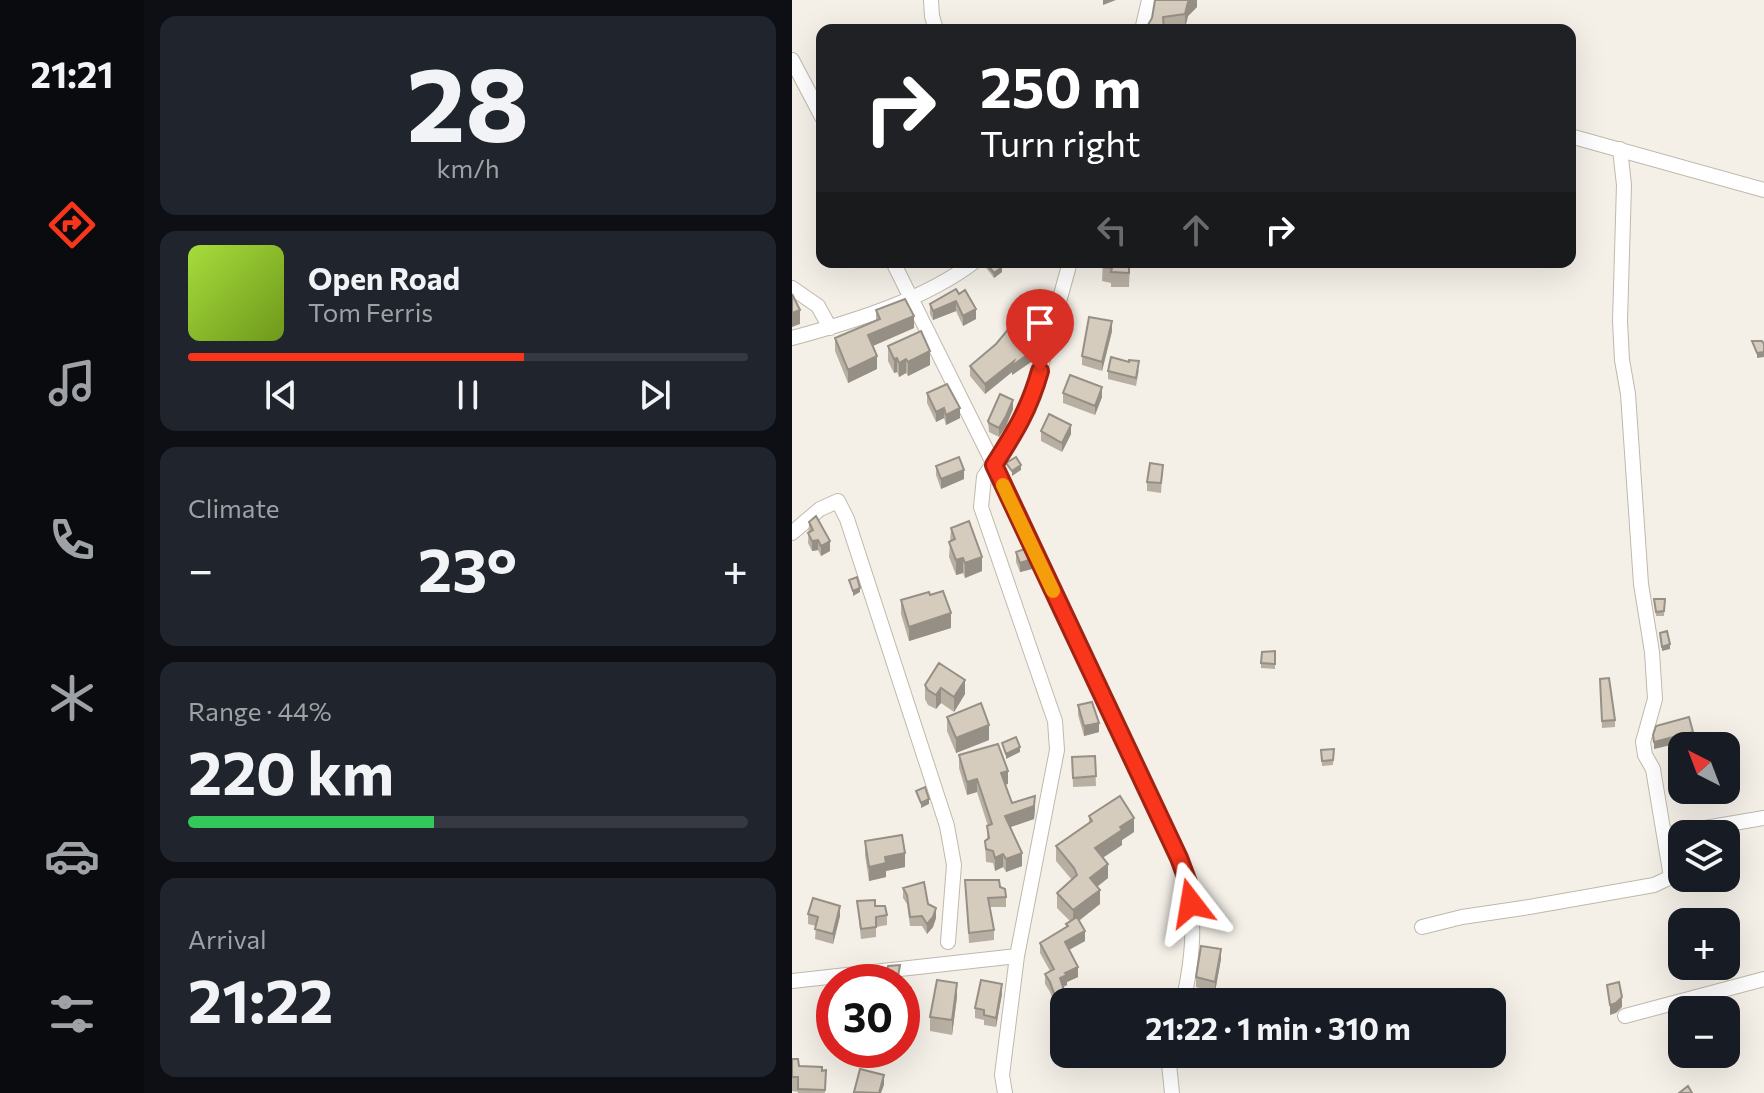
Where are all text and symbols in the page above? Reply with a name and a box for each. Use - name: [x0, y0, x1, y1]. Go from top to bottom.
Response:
- text: 28: [407, 36, 529, 163]
- text: 21:21: [30, 51, 114, 95]
- text: 250 m: [980, 51, 1141, 120]
- icon: right: [848, 56, 952, 160]
- text: Turn right: [980, 120, 1141, 164]
- text: km/h: [436, 152, 500, 183]
- icon: directions: [44, 197, 100, 253]
- icon: left: [1090, 208, 1134, 252]
- icon: ahead: [1174, 208, 1218, 252]
- icon: right: [1258, 208, 1302, 252]
- text: Open Road: [308, 259, 460, 296]
- pin: [1006, 289, 1074, 371]
- text: Tom Ferris: [308, 296, 433, 327]
- icon: arrive: [1018, 301, 1062, 345]
- icon: music: [44, 355, 100, 411]
- icon: previous: [259, 373, 303, 417]
- icon: pause: [446, 373, 490, 417]
- icon: next: [633, 373, 677, 417]
- text: Climate: [188, 492, 280, 523]
- icon: phone: [44, 512, 100, 568]
- text: 23°: [418, 531, 517, 604]
- text: −: [188, 541, 213, 595]
- text: +: [722, 541, 748, 595]
- icon: climate: [44, 670, 100, 726]
- text: Range · 44%: [188, 695, 332, 726]
- north arrow: [1668, 732, 1740, 804]
- map controls: [1668, 732, 1740, 1068]
- text: 220 km: [188, 734, 394, 807]
- button: layers: [1668, 820, 1740, 892]
- icon: car: [44, 828, 100, 884]
- position arrow: [1149, 861, 1233, 945]
- button: +: [1668, 908, 1740, 980]
- text: Arrival: [188, 923, 267, 954]
- text: 21:22: [188, 962, 333, 1035]
- speed limit sign: 30: [816, 964, 920, 1068]
- icon: filters: [44, 986, 100, 1042]
- button: −: [1668, 996, 1740, 1068]
- text: 21:22 · 1 min · 310 m: [1145, 1009, 1411, 1046]

